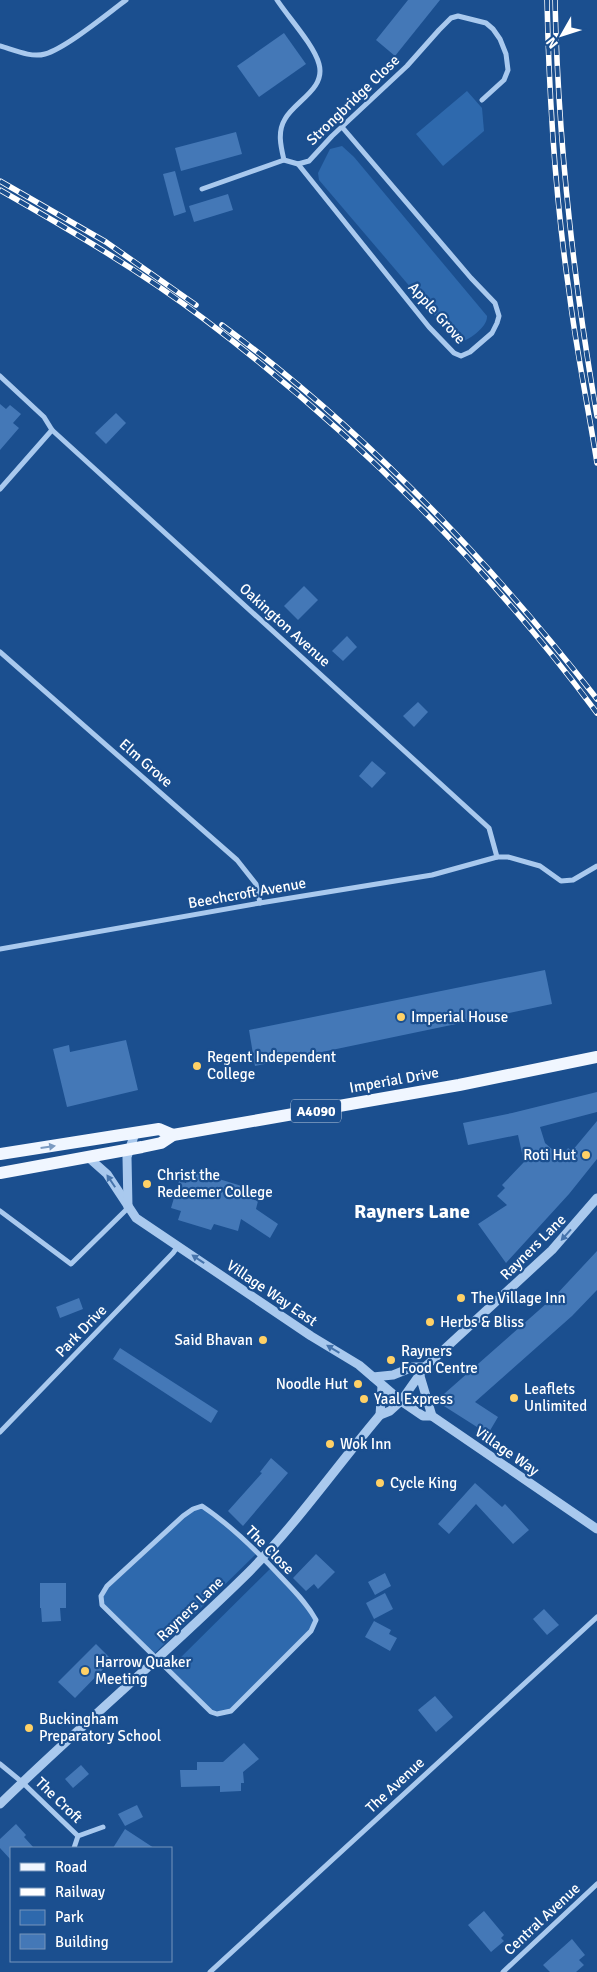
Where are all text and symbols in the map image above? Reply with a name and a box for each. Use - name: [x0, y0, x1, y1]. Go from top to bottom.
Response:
- north arrow: [537, 10, 587, 60]
- text: N: [543, 34, 562, 52]
- street label: Strongbridge Close: [303, 51, 403, 149]
- street label: Apple Grove: [405, 278, 469, 348]
- street label: Oakington Avenue: [236, 579, 334, 671]
- street label: Elm Grove: [116, 735, 176, 791]
- street label: Beechcroft Avenue: [187, 874, 307, 912]
- place label: Imperial House: [411, 1008, 508, 1026]
- marker: Imperial House: [395, 1011, 407, 1023]
- place label: Regent Independent College: [207, 1048, 336, 1083]
- marker: Regent Independent College: [191, 1060, 203, 1072]
- street label: Imperial Drive: [348, 1063, 440, 1097]
- road number: A4090: [291, 1100, 341, 1122]
- one-way arrow: [41, 1143, 57, 1151]
- place label: Roti Hut: [523, 1146, 576, 1164]
- marker: Roti Hut: [580, 1149, 592, 1161]
- place label: Christ the Redeemer College: [157, 1166, 273, 1201]
- one-way arrow: [106, 1174, 116, 1187]
- marker: Christ the Redeemer College: [141, 1178, 153, 1190]
- district label: Rayners Lane: [354, 1199, 470, 1224]
- street label: Rayners Lane: [496, 1210, 570, 1284]
- one-way arrow: [560, 1229, 571, 1242]
- one-way arrow: [191, 1255, 204, 1264]
- street label: Village Way East: [223, 1256, 321, 1330]
- place label: The Village Inn: [471, 1289, 566, 1307]
- marker: The Village Inn: [455, 1292, 467, 1304]
- street label: Park Drive: [52, 1301, 110, 1361]
- place label: Herbs & Bliss: [440, 1313, 525, 1331]
- marker: Herbs & Bliss: [424, 1316, 436, 1328]
- place label: Said Bhavan: [175, 1331, 253, 1349]
- marker: Said Bhavan: [257, 1334, 269, 1346]
- place label: Rayners Food Centre: [401, 1342, 478, 1377]
- one-way arrow: [326, 1345, 340, 1354]
- marker: Rayners Food Centre: [385, 1354, 397, 1366]
- place label: Noodle Hut: [276, 1375, 348, 1393]
- marker: Noodle Hut: [352, 1378, 364, 1390]
- place label: Leaflets Unlimited: [524, 1380, 587, 1415]
- place label: Yaal Express: [374, 1390, 453, 1408]
- marker: Leaflets Unlimited: [508, 1392, 520, 1404]
- marker: Yaal Express: [358, 1393, 370, 1405]
- street label: Village Way: [471, 1422, 543, 1480]
- place label: Wok Inn: [340, 1435, 392, 1453]
- marker: Wok Inn: [324, 1438, 336, 1450]
- place label: Cycle King: [390, 1474, 457, 1492]
- marker: Cycle King: [374, 1477, 386, 1489]
- street label: The Close: [242, 1522, 298, 1578]
- street label: Rayners Lane: [153, 1573, 227, 1645]
- place label: Harrow Quaker Meeting: [95, 1653, 192, 1688]
- marker: Harrow Quaker Meeting: [79, 1665, 91, 1677]
- place label: Buckingham Preparatory School: [39, 1710, 161, 1745]
- marker: Buckingham Preparatory School: [23, 1722, 35, 1734]
- street label: The Avenue: [362, 1753, 428, 1817]
- street label: The Croft: [32, 1773, 86, 1827]
- legend: [10, 1847, 172, 1962]
- text: Road: [55, 1858, 87, 1876]
- street label: Central Avenue: [500, 1879, 584, 1959]
- text: Railway: [55, 1883, 105, 1901]
- text: Park: [55, 1908, 84, 1926]
- text: Building: [55, 1933, 109, 1951]

